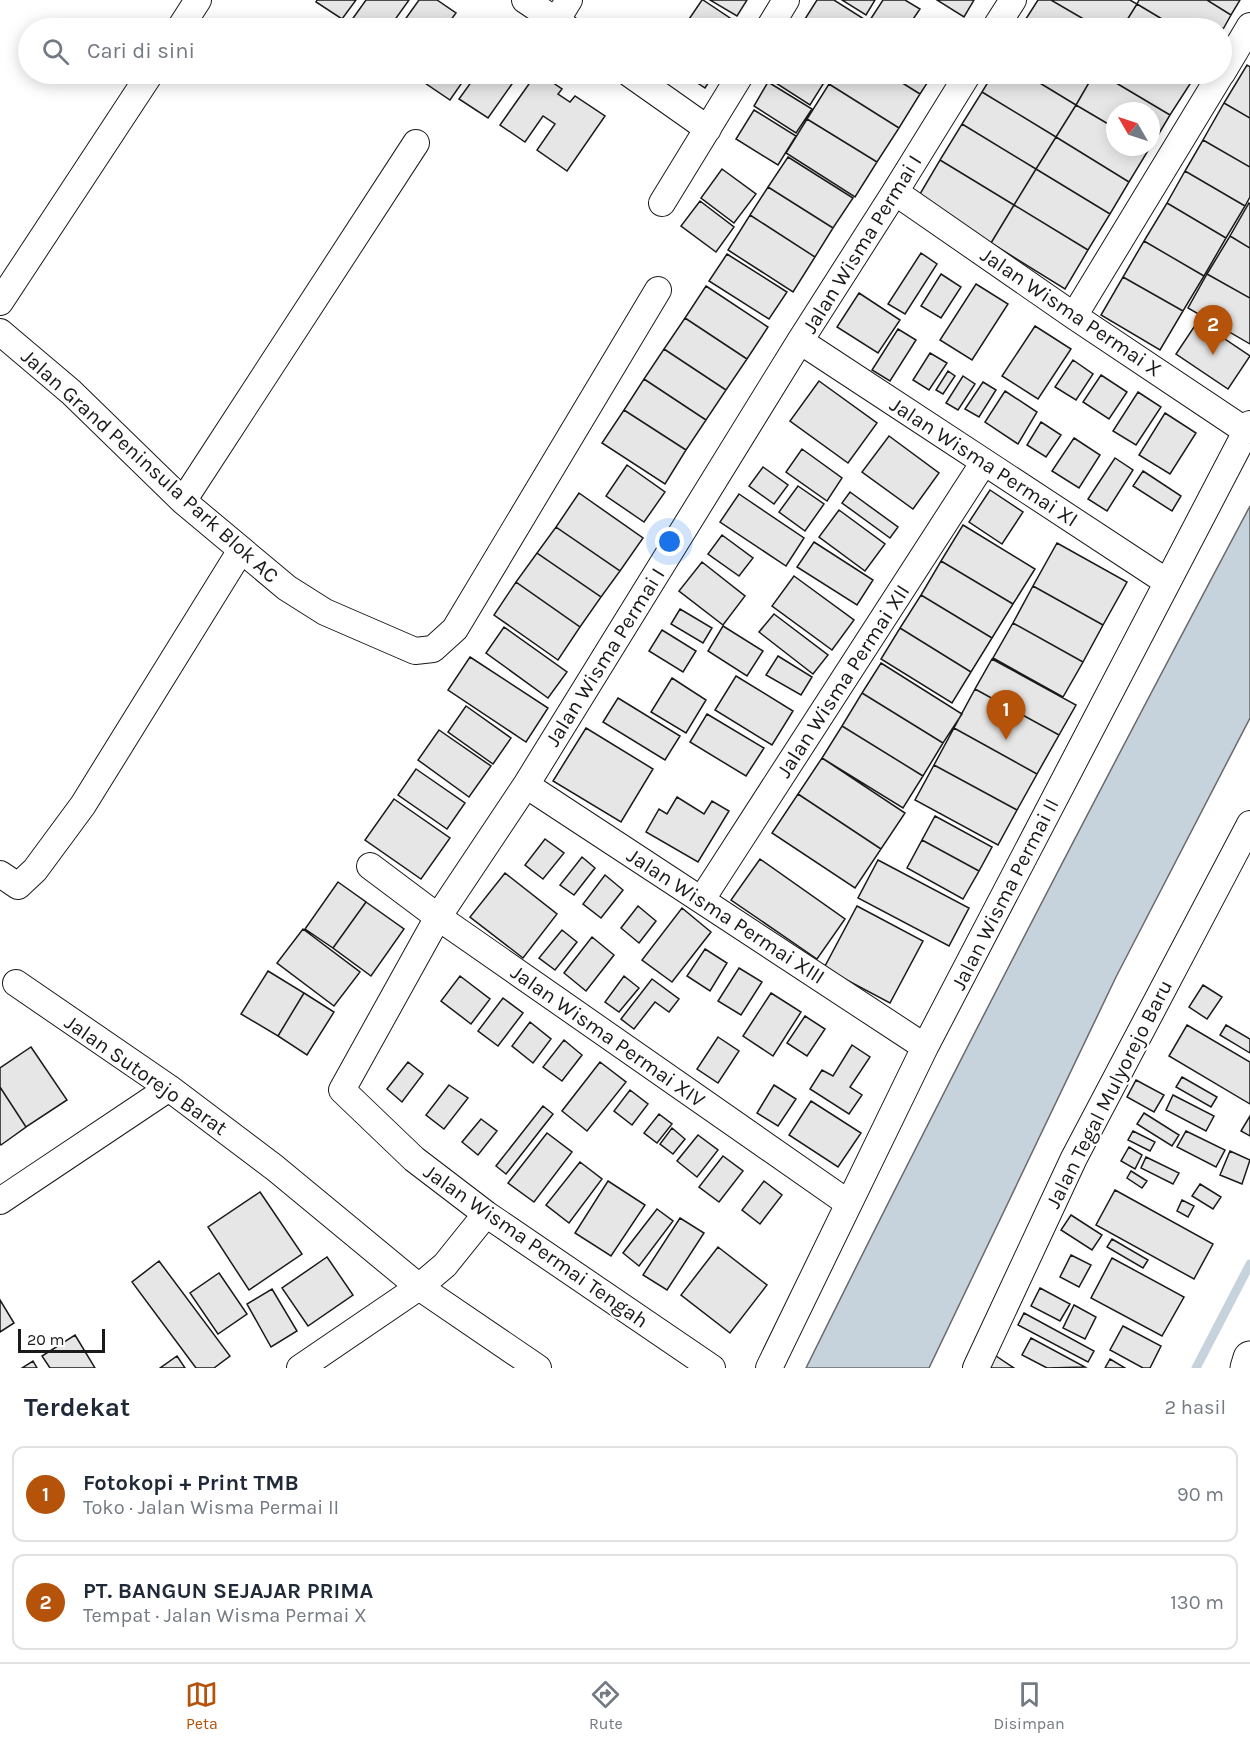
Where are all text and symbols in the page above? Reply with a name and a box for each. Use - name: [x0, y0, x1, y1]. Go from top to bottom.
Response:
- search box: [18, 18, 1232, 84]
- icon: search: [39, 35, 72, 68]
- text: Cari di sini: [87, 38, 195, 64]
- north arrow: [1106, 102, 1160, 156]
- street label: Jalan Wisma Permai I: [797, 150, 927, 338]
- street label: Jalan Wisma Permai X: [976, 242, 1166, 382]
- pin: 2: [1194, 306, 1232, 355]
- street label: Jalan Grand Peninsula Park Blok AC: [16, 344, 284, 588]
- street label: Jalan Wisma Permai XI: [886, 392, 1082, 532]
- your location: [655, 527, 684, 556]
- street label: Jalan Wisma Permai I: [540, 563, 670, 751]
- street label: Jalan Wisma Permai XII: [772, 580, 914, 782]
- pin: 1: [986, 690, 1026, 740]
- street label: Jalan Wisma Permai II: [946, 794, 1064, 994]
- street label: Jalan Wisma Permai XIII: [623, 843, 829, 989]
- street label: Jalan Wisma Permai XIV: [506, 960, 710, 1112]
- street label: Jalan Tegal Mulyorejo Baru: [1041, 976, 1177, 1212]
- street label: Jalan Sutorejo Barat: [60, 1010, 232, 1140]
- street label: Jalan Wisma Permai Tengah: [419, 1159, 653, 1333]
- scale bar: [18, 1326, 105, 1354]
- text: 20 m: [27, 1330, 65, 1349]
- text: Terdekat: [24, 1392, 130, 1423]
- text: 2 hasil: [1165, 1396, 1226, 1419]
- text: Fotokopi + Print TMB: [83, 1470, 299, 1496]
- text: 1: [42, 1483, 49, 1506]
- text: 90 m: [1177, 1483, 1224, 1506]
- text: Toko · Jalan Wisma Permai II: [83, 1496, 339, 1519]
- text: PT. BANGUN SEJAJAR PRIMA: [83, 1578, 373, 1604]
- text: 2: [39, 1591, 52, 1614]
- text: 130 m: [1170, 1591, 1224, 1614]
- text: Tempat · Jalan Wisma Permai X: [83, 1604, 367, 1627]
- tab: Peta: [185, 1678, 218, 1733]
- tab: Rute: [589, 1678, 623, 1733]
- tab: Disimpan: [993, 1678, 1065, 1733]

